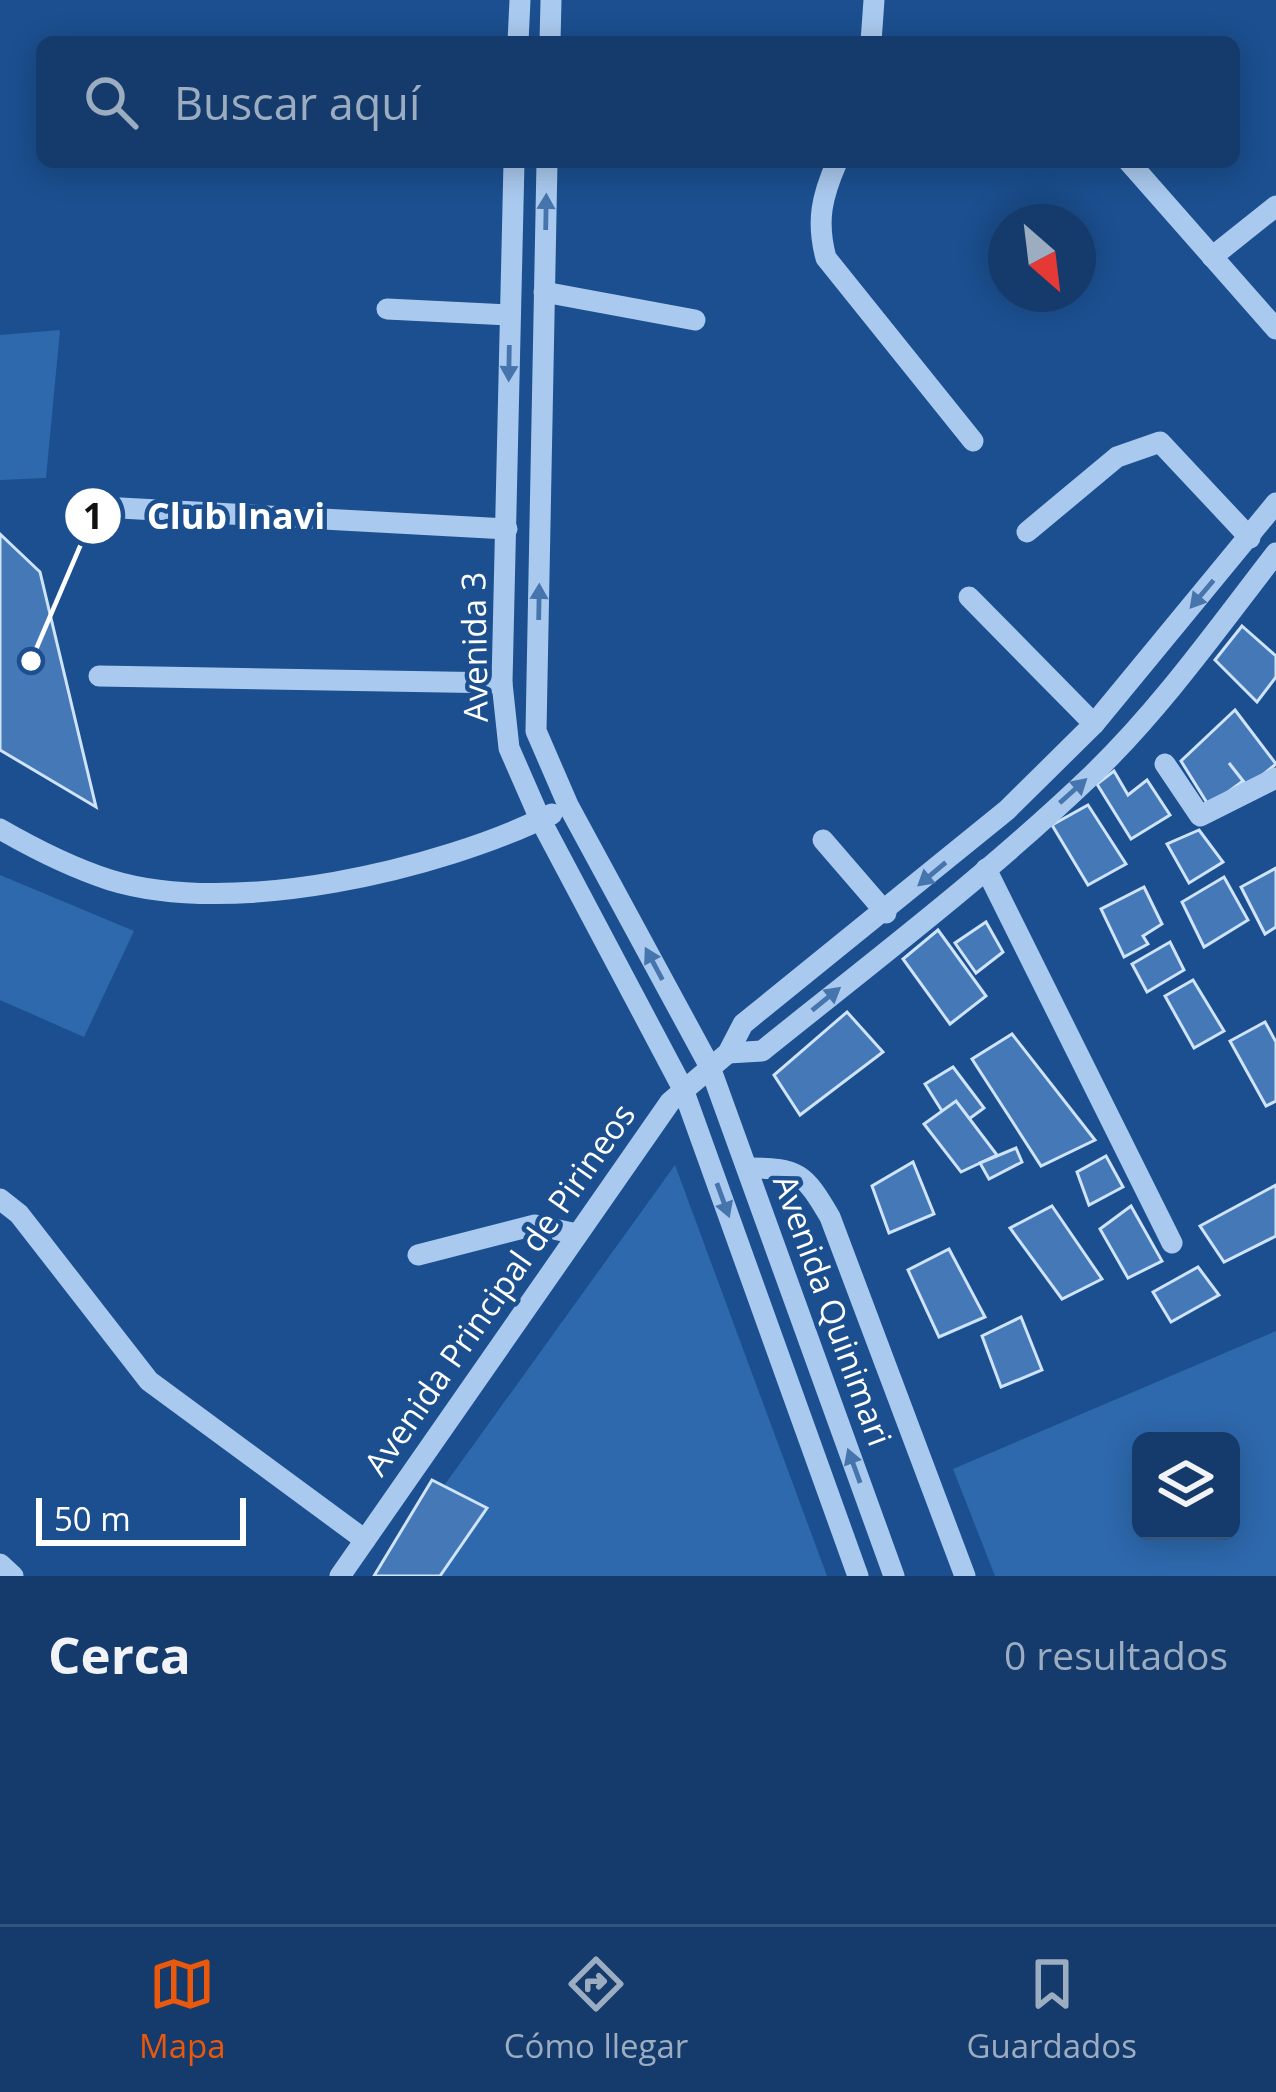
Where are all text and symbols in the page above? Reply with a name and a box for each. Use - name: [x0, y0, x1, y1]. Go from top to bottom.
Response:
- search box: [36, 36, 1240, 168]
- icon: search: [78, 69, 144, 135]
- text: Buscar aquí: [174, 72, 420, 133]
- one-way arrow: [537, 192, 556, 230]
- north arrow: [988, 204, 1096, 312]
- one-way arrow: [499, 345, 518, 383]
- callout: Club Inavi: [63, 480, 349, 552]
- text: 1: [83, 491, 103, 540]
- text: Club Inavi: [147, 491, 325, 540]
- street label: Avenida 3: [450, 571, 498, 723]
- one-way arrow: [1190, 579, 1216, 609]
- one-way arrow: [529, 582, 548, 620]
- one-way arrow: [1059, 778, 1088, 805]
- one-way arrow: [917, 860, 947, 886]
- one-way arrow: [644, 946, 665, 981]
- one-way arrow: [811, 987, 842, 1012]
- street label: Avenida Principal de Pirineos: [353, 1094, 645, 1484]
- street label: Avenida Quinimari: [763, 1168, 903, 1452]
- one-way arrow: [715, 1182, 733, 1218]
- map controls: [1132, 1432, 1240, 1540]
- button: layers: [1132, 1432, 1240, 1540]
- one-way arrow: [844, 1448, 862, 1484]
- scale bar: [36, 1492, 246, 1545]
- text: 50 m: [54, 1496, 131, 1541]
- text: Cerca: [48, 1619, 191, 1689]
- text: 0 resultados: [1004, 1628, 1228, 1681]
- tab: Mapa: [139, 1951, 226, 2068]
- tab: Cómo llegar: [504, 1951, 688, 2068]
- tab: Guardados: [967, 1951, 1137, 2068]

